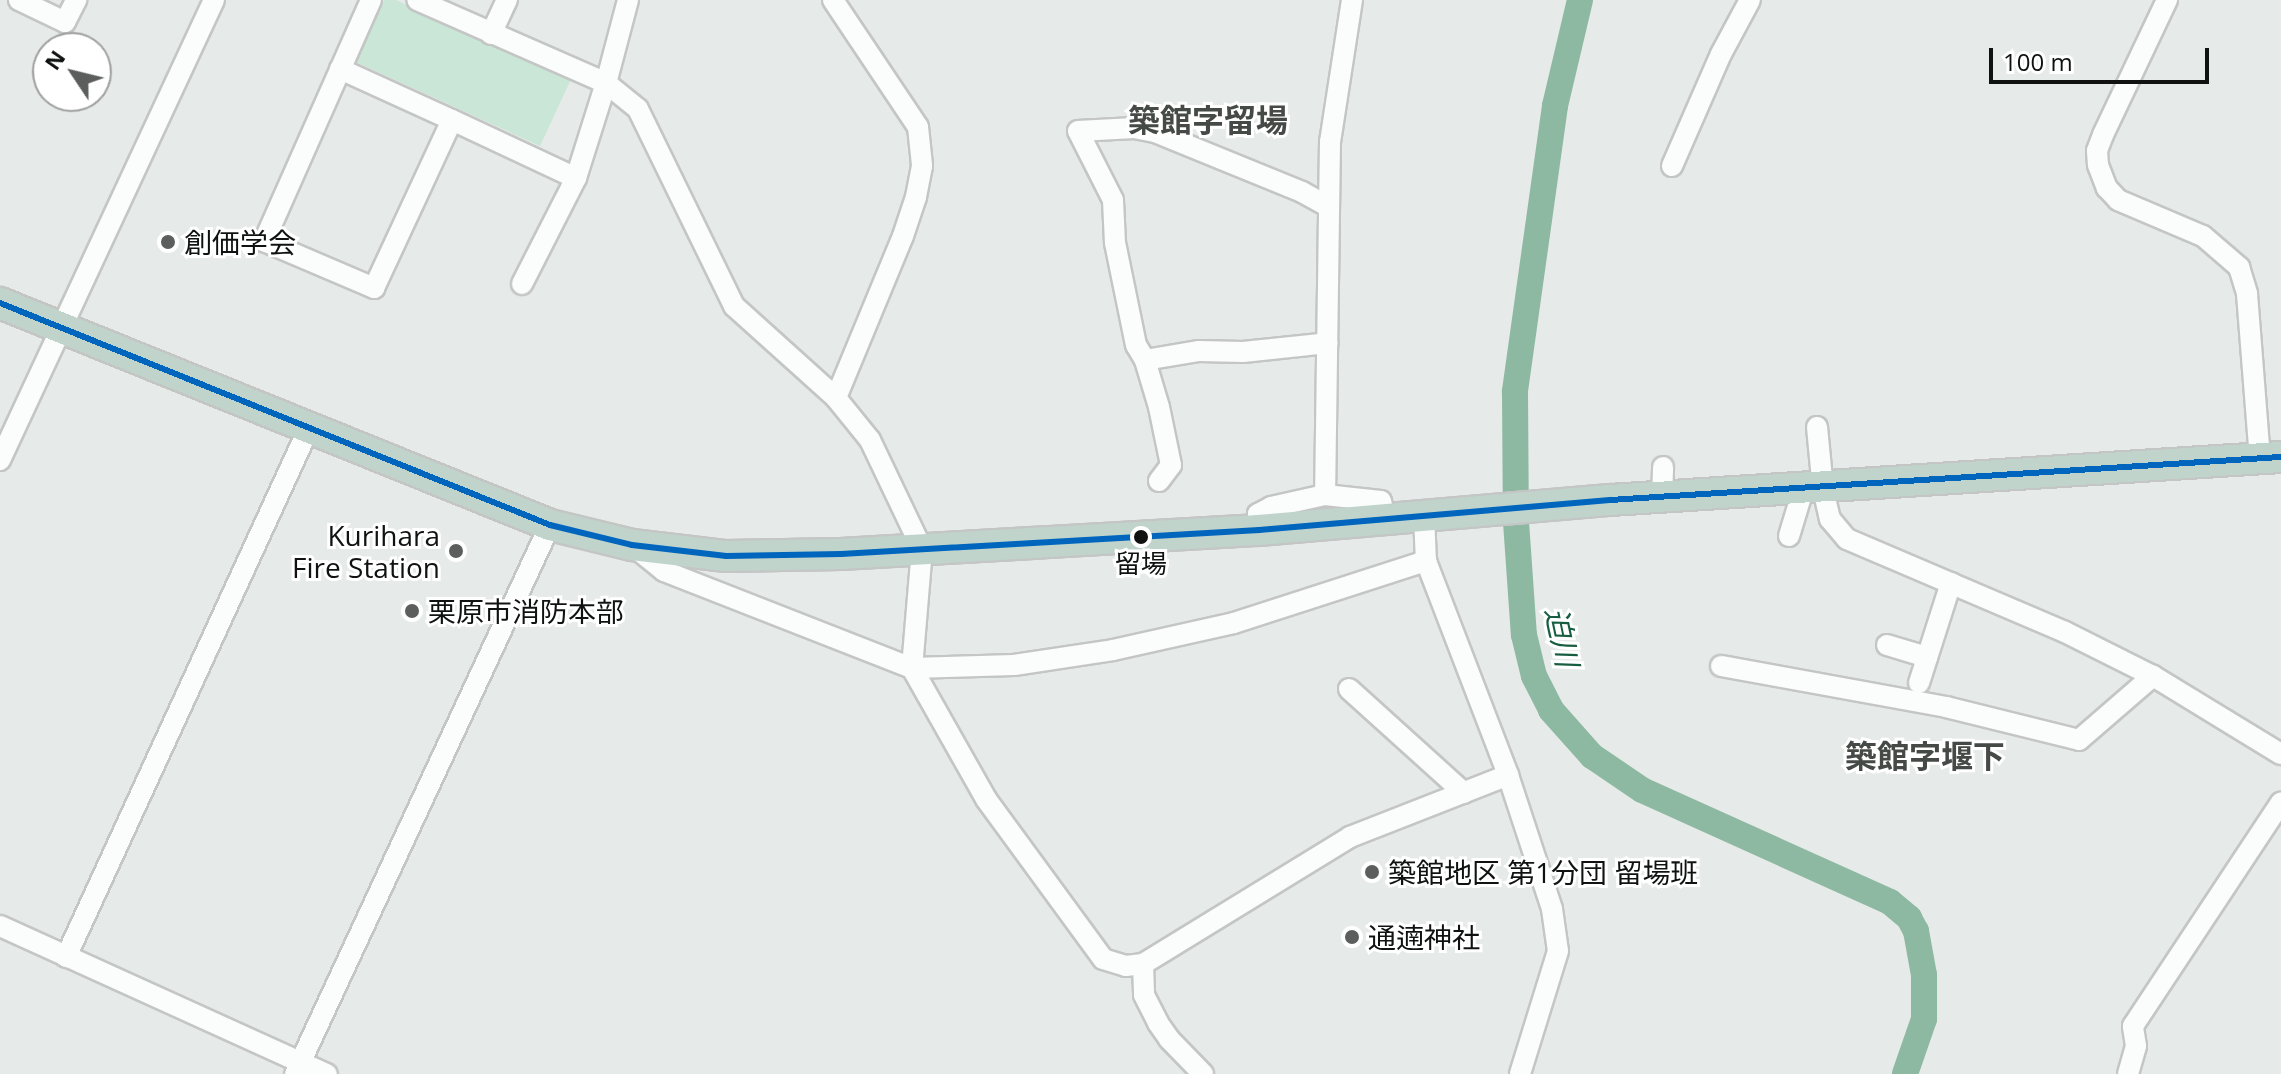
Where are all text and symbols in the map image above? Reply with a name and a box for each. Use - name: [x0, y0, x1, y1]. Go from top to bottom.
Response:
- north arrow: [32, 32, 112, 112]
- scale bar: [1993, 32, 2213, 82]
- text: N: [37, 43, 71, 75]
- text: 100 m: [2003, 45, 2073, 78]
- district label: 築館字留場: [1128, 101, 1288, 139]
- place label: 創価学会: [184, 225, 296, 259]
- marker: 創価学会: [159, 233, 177, 251]
- place label: Kurihara Fire Station: [292, 518, 440, 584]
- marker: 留場: [1133, 529, 1149, 545]
- marker: Kurihara Fire Station: [447, 542, 465, 560]
- place label: 留場: [1115, 548, 1167, 580]
- place label: 栗原市消防本部: [428, 594, 624, 628]
- marker: 栗原市消防本部: [403, 602, 421, 620]
- water label: 迫川: [1538, 604, 1586, 670]
- district label: 築館字堰下: [1845, 737, 2005, 775]
- place label: 築館地区 第1分団 留場班: [1388, 855, 1699, 889]
- marker: 築館地区 第1分団 留場班: [1363, 863, 1381, 881]
- place label: 通遖神社: [1368, 920, 1480, 954]
- marker: 通遖神社: [1343, 928, 1361, 946]

